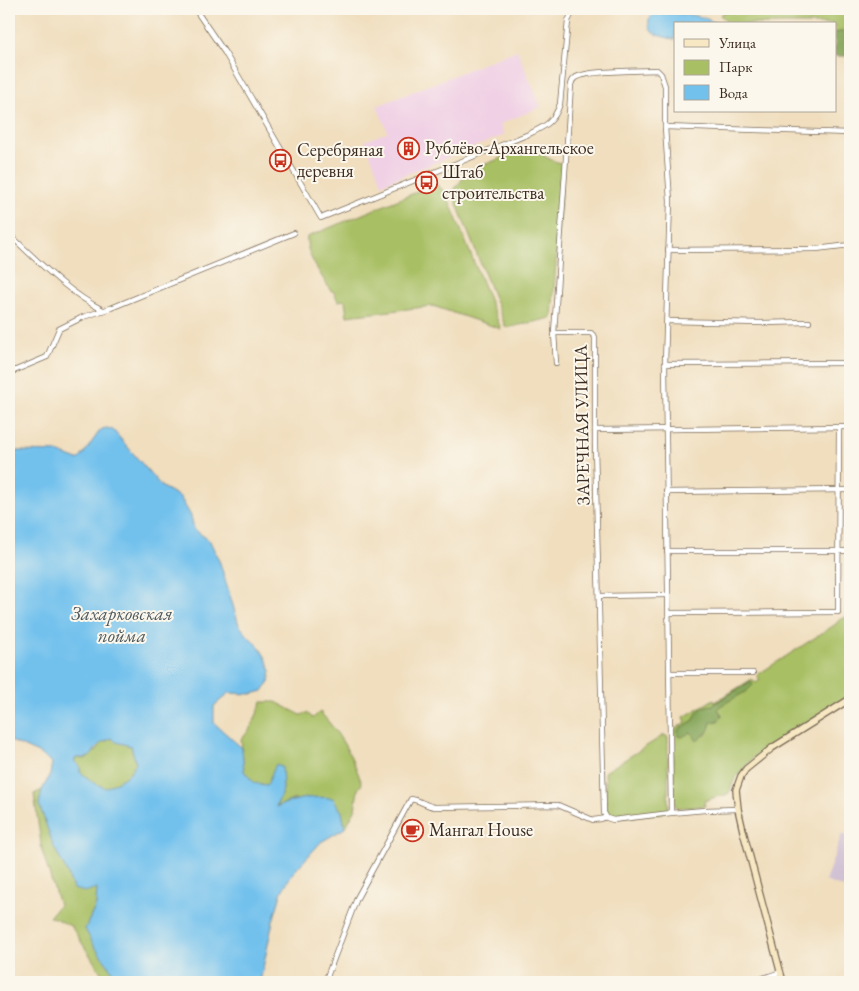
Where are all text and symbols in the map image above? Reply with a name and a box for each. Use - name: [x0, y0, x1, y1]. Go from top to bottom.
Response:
- legend: [674, 22, 836, 112]
- text: Улица: [718, 33, 756, 52]
- text: Парк: [719, 57, 752, 76]
- text: Вода: [719, 83, 748, 102]
- building icon: Рублёво-Архангельское: [397, 136, 421, 160]
- place label: Рублёво-Архангельское: [425, 136, 594, 159]
- place label: Серебряная деревня: [297, 138, 383, 182]
- bus stop icon: Серебряная деревня: [269, 148, 293, 172]
- place label: Штаб строительства: [442, 160, 545, 204]
- bus stop icon: Штаб строительства: [414, 170, 438, 194]
- street label: ЗАРЕЧНАЯ УЛИЦА: [569, 344, 594, 505]
- water label: Захарковская пойма: [71, 601, 173, 648]
- cafe icon: Мангал House: [401, 818, 425, 842]
- place label: Мангал House: [429, 818, 533, 841]

